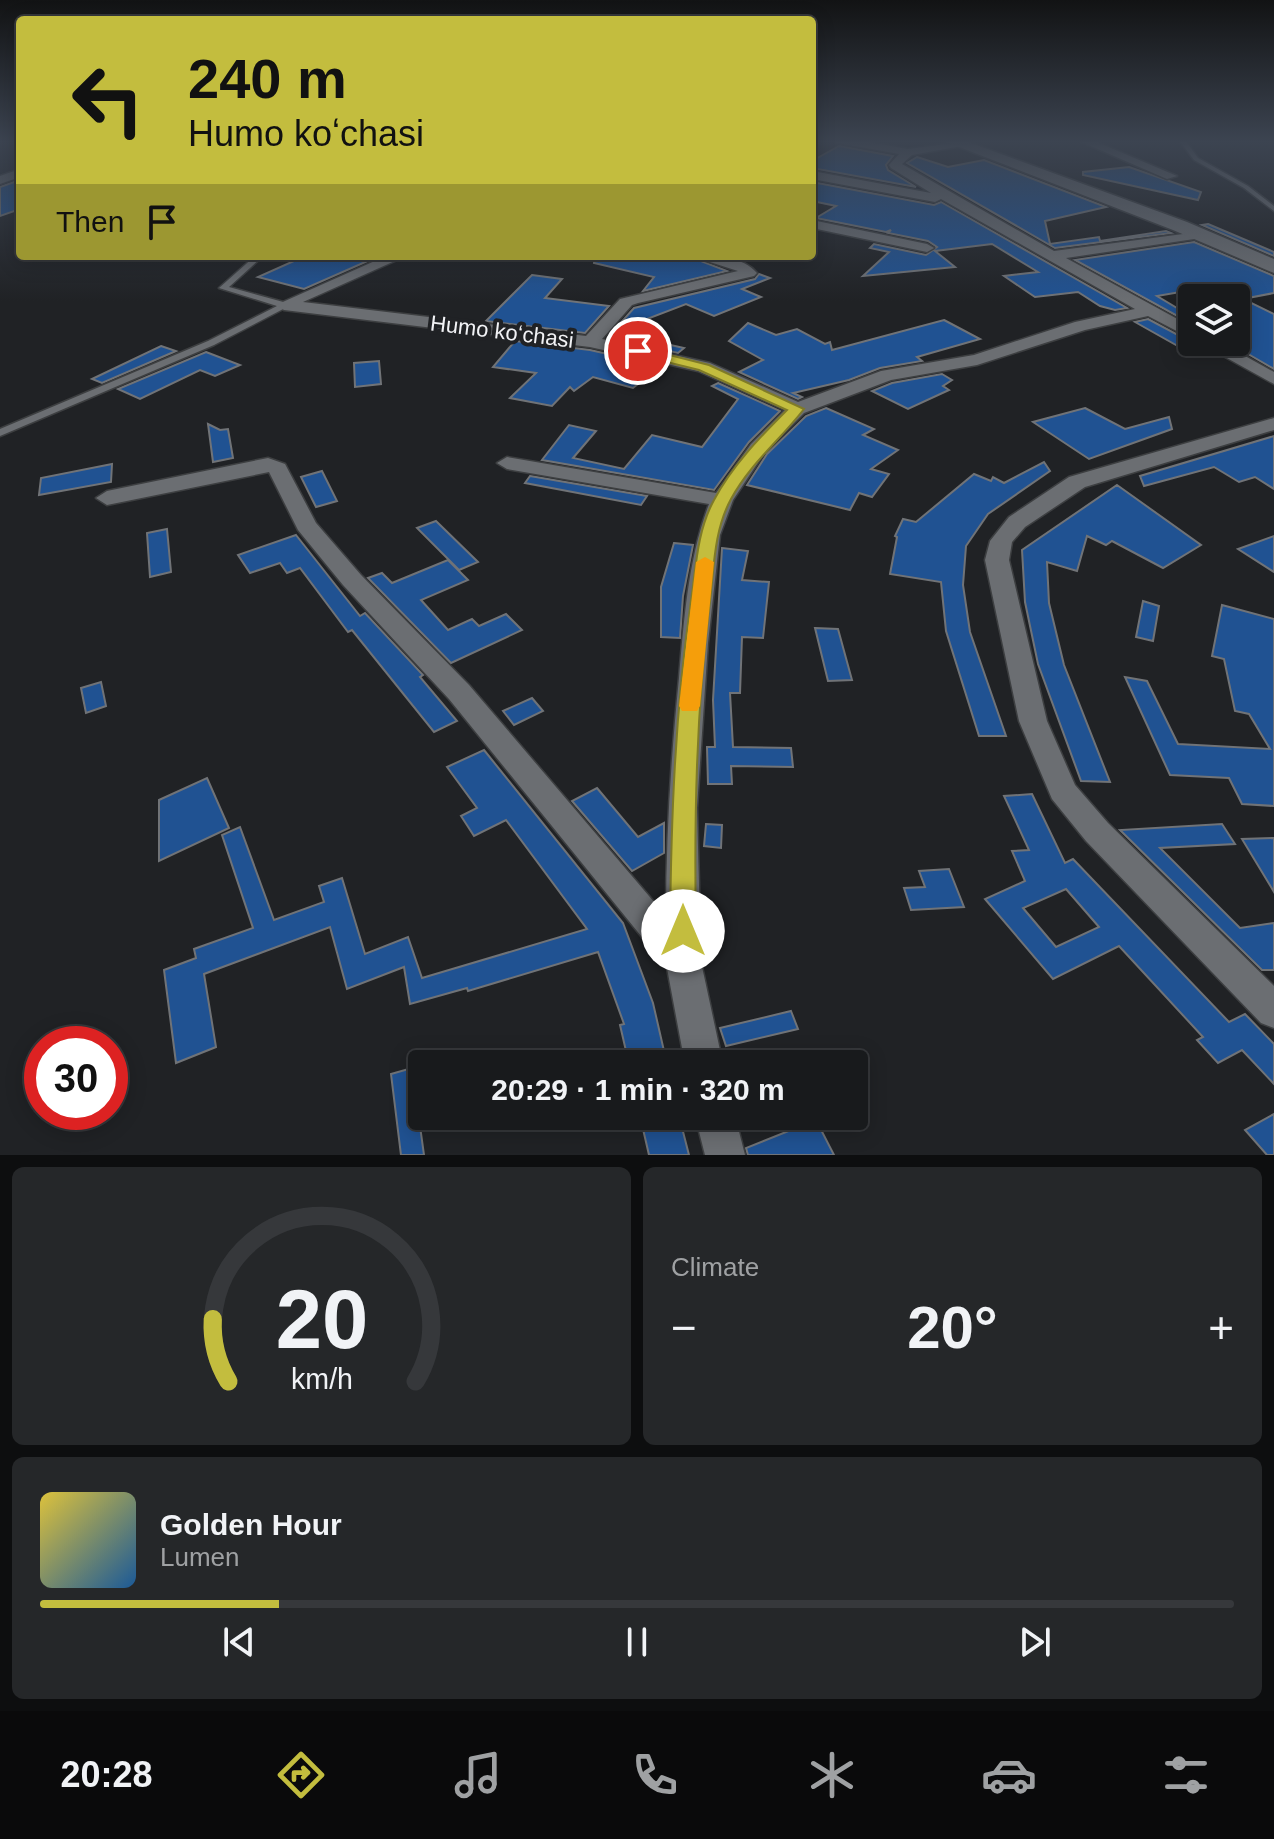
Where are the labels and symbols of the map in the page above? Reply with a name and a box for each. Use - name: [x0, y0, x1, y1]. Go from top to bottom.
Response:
- street label: Humo koʻchasi: [429, 310, 575, 353]
- pin: [604, 317, 672, 385]
- position arrow: [641, 889, 725, 973]
- speed limit sign: 30: [24, 1026, 128, 1130]

